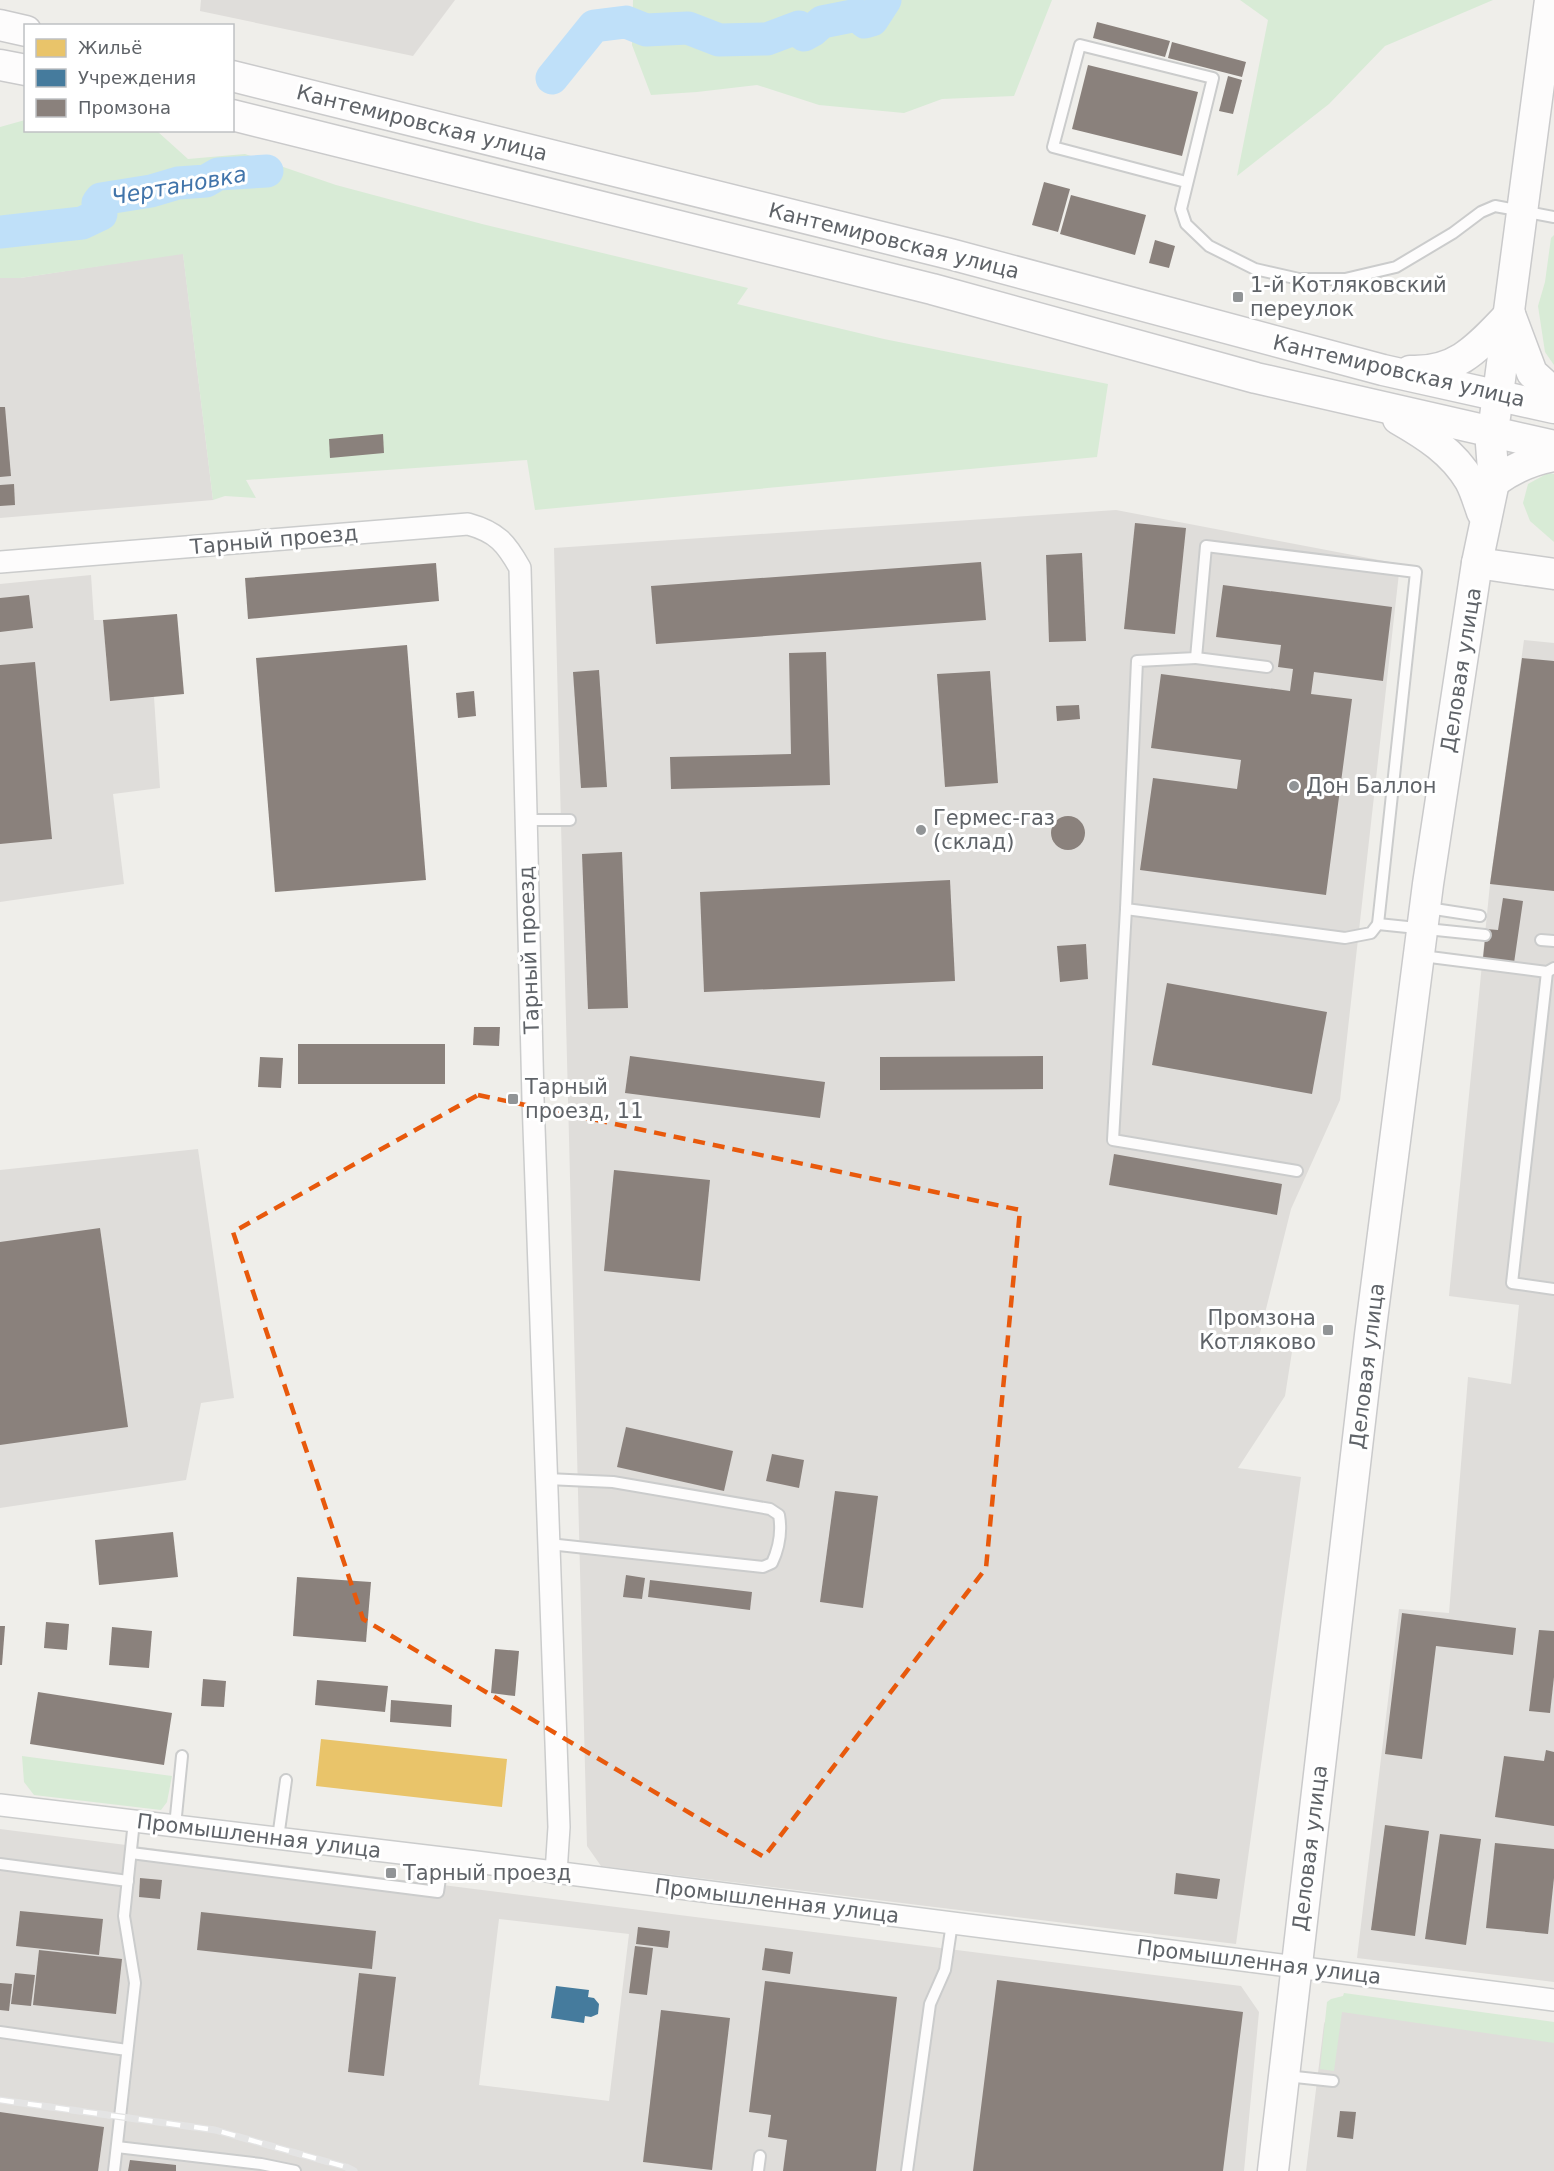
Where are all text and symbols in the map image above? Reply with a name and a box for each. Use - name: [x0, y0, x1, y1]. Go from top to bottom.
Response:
- legend: [24, 24, 234, 132]
- text: Жильё: [78, 37, 142, 58]
- text: Учреждения: [78, 67, 196, 88]
- street label: Кантемировская улица: [294, 80, 550, 166]
- text: Промзона: [78, 97, 171, 118]
- water label: Чертановка: [110, 161, 248, 210]
- street label: Кантемировская улица: [766, 198, 1022, 284]
- place label: 1-й Котляковский переулок: [1250, 273, 1447, 321]
- marker: 1-й Котляковский переулок: [1231, 290, 1245, 304]
- street label: Кантемировская улица: [1271, 330, 1527, 412]
- street label: Тарный проезд: [188, 521, 359, 559]
- street label: Деловая улица: [1436, 586, 1486, 754]
- place label: Дон Баллон: [1306, 774, 1436, 798]
- marker: Дон Баллон: [1287, 779, 1301, 793]
- place label: Гермес-газ (склад): [933, 806, 1055, 854]
- marker: Гермес-газ (склад): [914, 823, 928, 837]
- street label: Тарный проезд: [514, 866, 544, 1035]
- place label: Тарный проезд, 11: [524, 1075, 644, 1123]
- marker: Тарный проезд, 11: [506, 1092, 520, 1106]
- street label: Деловая улица: [1345, 1282, 1389, 1450]
- place label: Промзона Котляково: [1199, 1306, 1316, 1354]
- marker: Промзона Котляково: [1321, 1323, 1335, 1337]
- street label: Деловая улица: [1288, 1764, 1332, 1932]
- street label: Промышленная улица: [135, 1809, 383, 1863]
- place label: Тарный проезд: [402, 1861, 571, 1885]
- marker: Тарный проезд: [384, 1866, 398, 1880]
- street label: Промышленная улица: [653, 1874, 901, 1928]
- street label: Промышленная улица: [1135, 1935, 1383, 1989]

